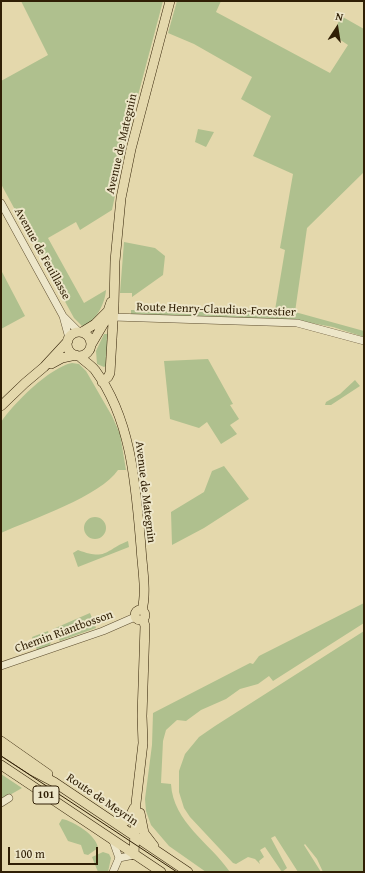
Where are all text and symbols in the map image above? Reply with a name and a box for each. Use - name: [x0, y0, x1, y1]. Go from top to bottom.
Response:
- north arrow: [317, 8, 357, 48]
- text: N: [334, 8, 345, 25]
- street label: Avenue de Mategnin: [103, 92, 141, 196]
- street label: Avenue de Feuillasse: [11, 206, 73, 302]
- street label: Route Henry-Claudius-Forestier: [136, 300, 296, 320]
- street label: Avenue de Mategnin: [132, 440, 158, 544]
- street label: Chemin Riantbosson: [13, 608, 115, 656]
- street label: Route de Meyrin: [63, 771, 141, 829]
- road number: 101: [33, 786, 59, 804]
- scale bar: [10, 839, 100, 865]
- text: 100 m: [15, 845, 45, 862]

